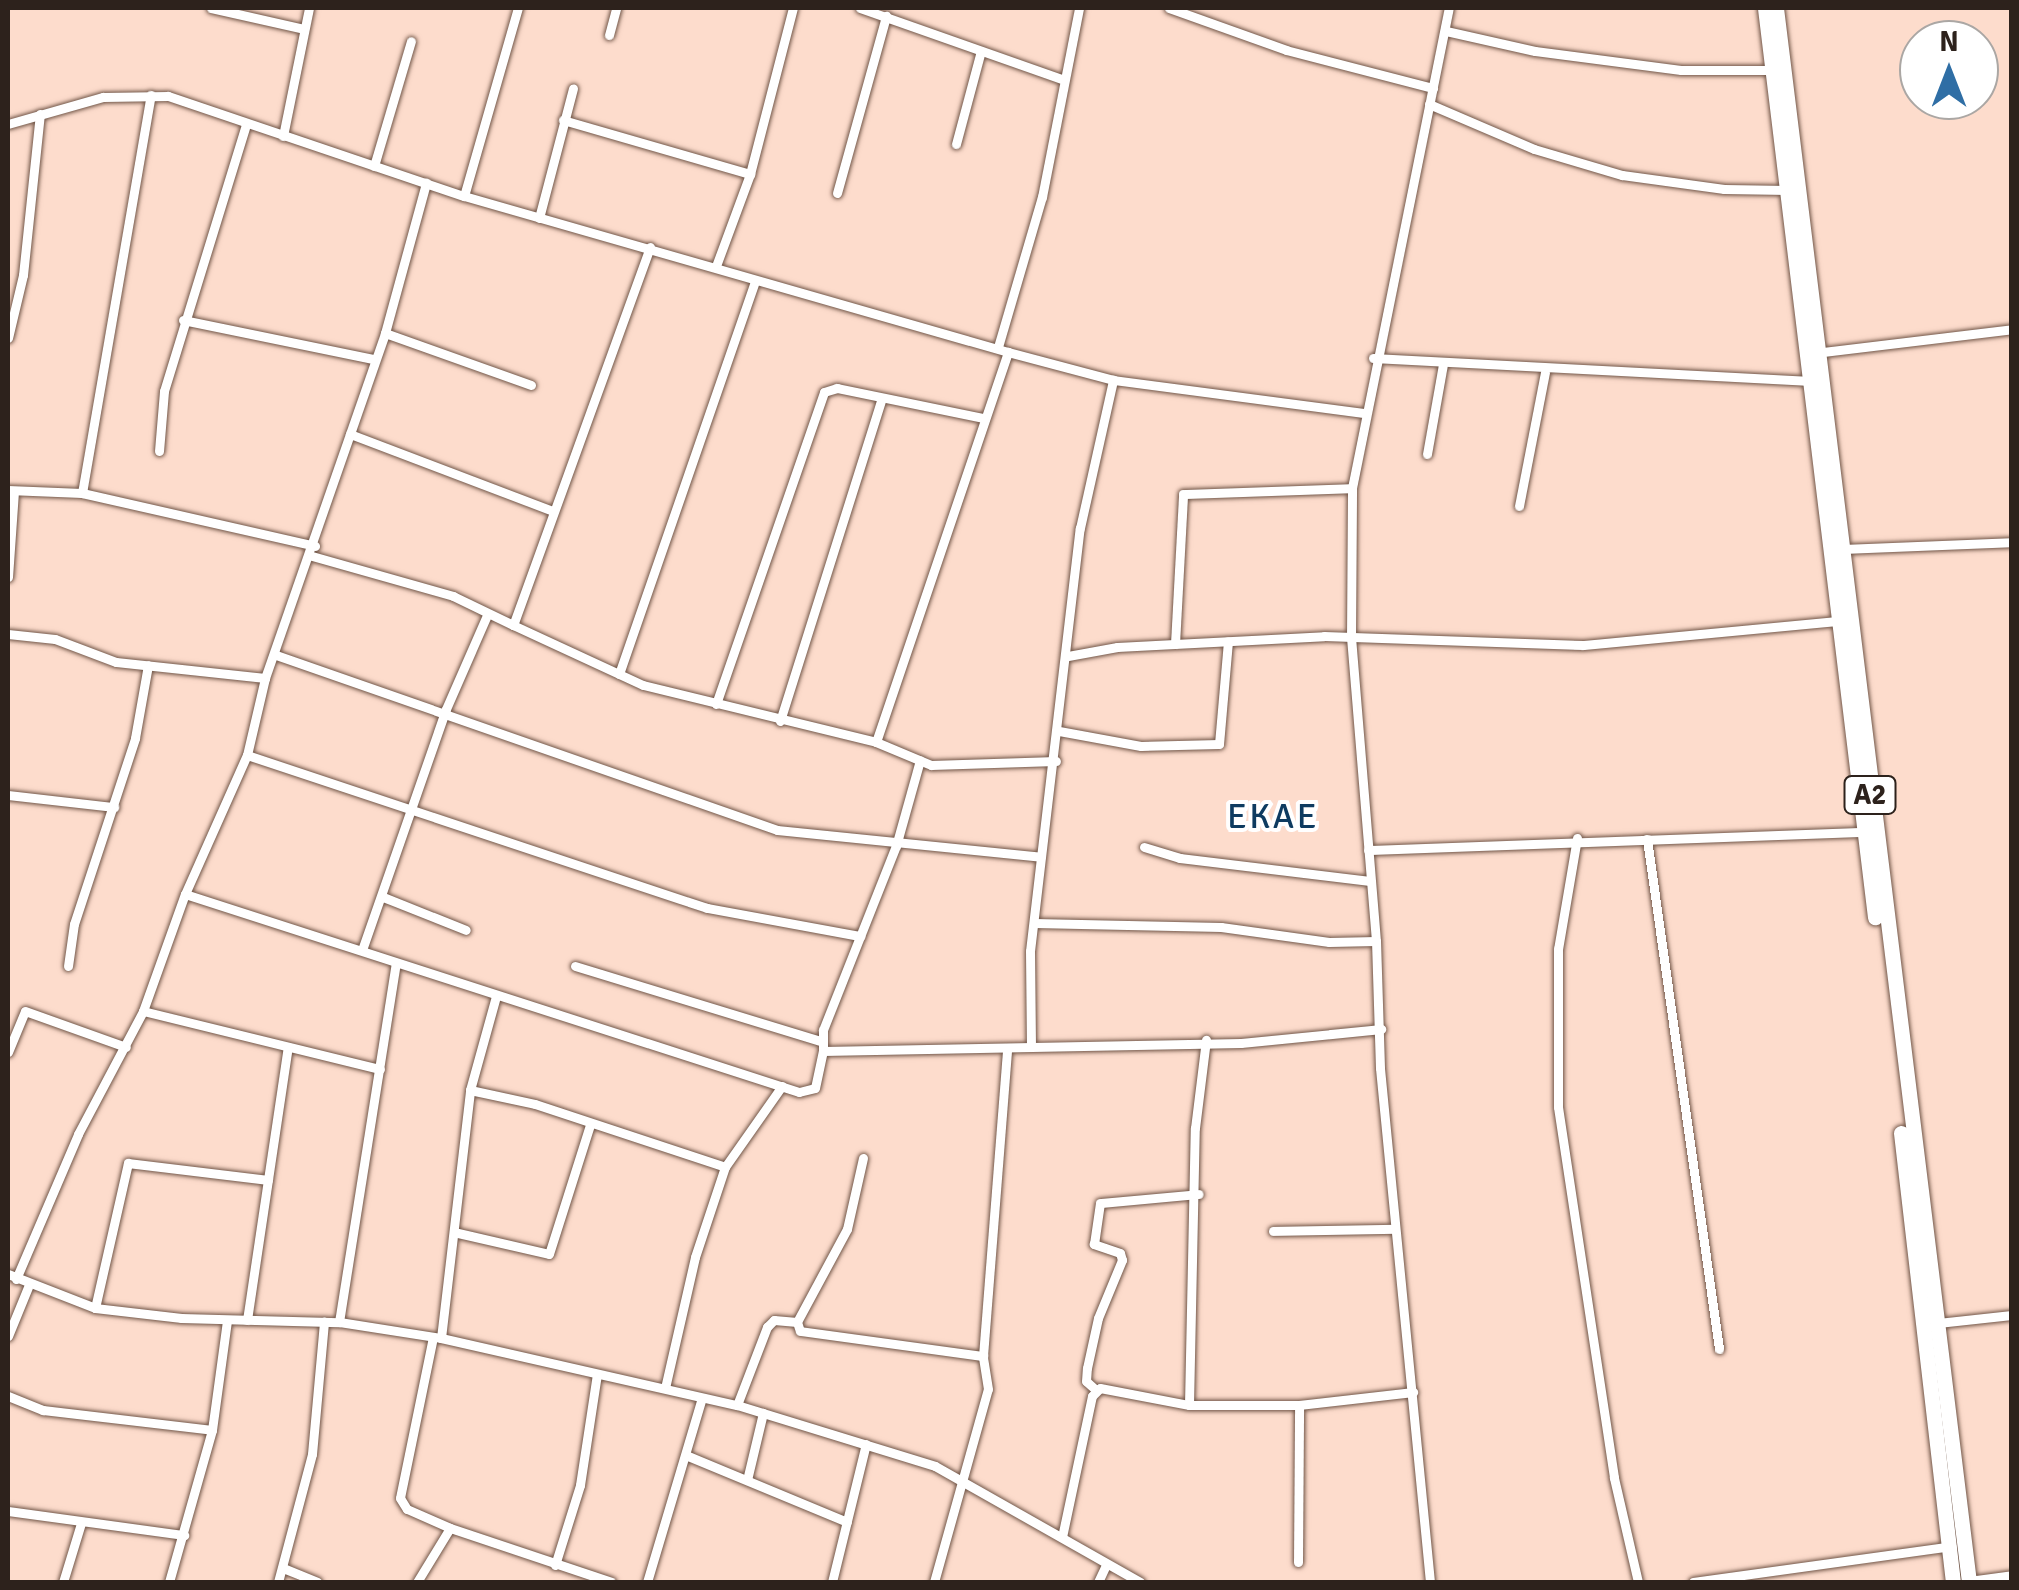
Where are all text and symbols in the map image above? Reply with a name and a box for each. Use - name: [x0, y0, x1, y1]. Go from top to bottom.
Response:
- north arrow: [1899, 20, 1999, 120]
- text: N: [1939, 25, 1959, 59]
- road number: A2: [1842, 772, 1898, 818]
- district label: EKAE: [1227, 796, 1319, 838]

